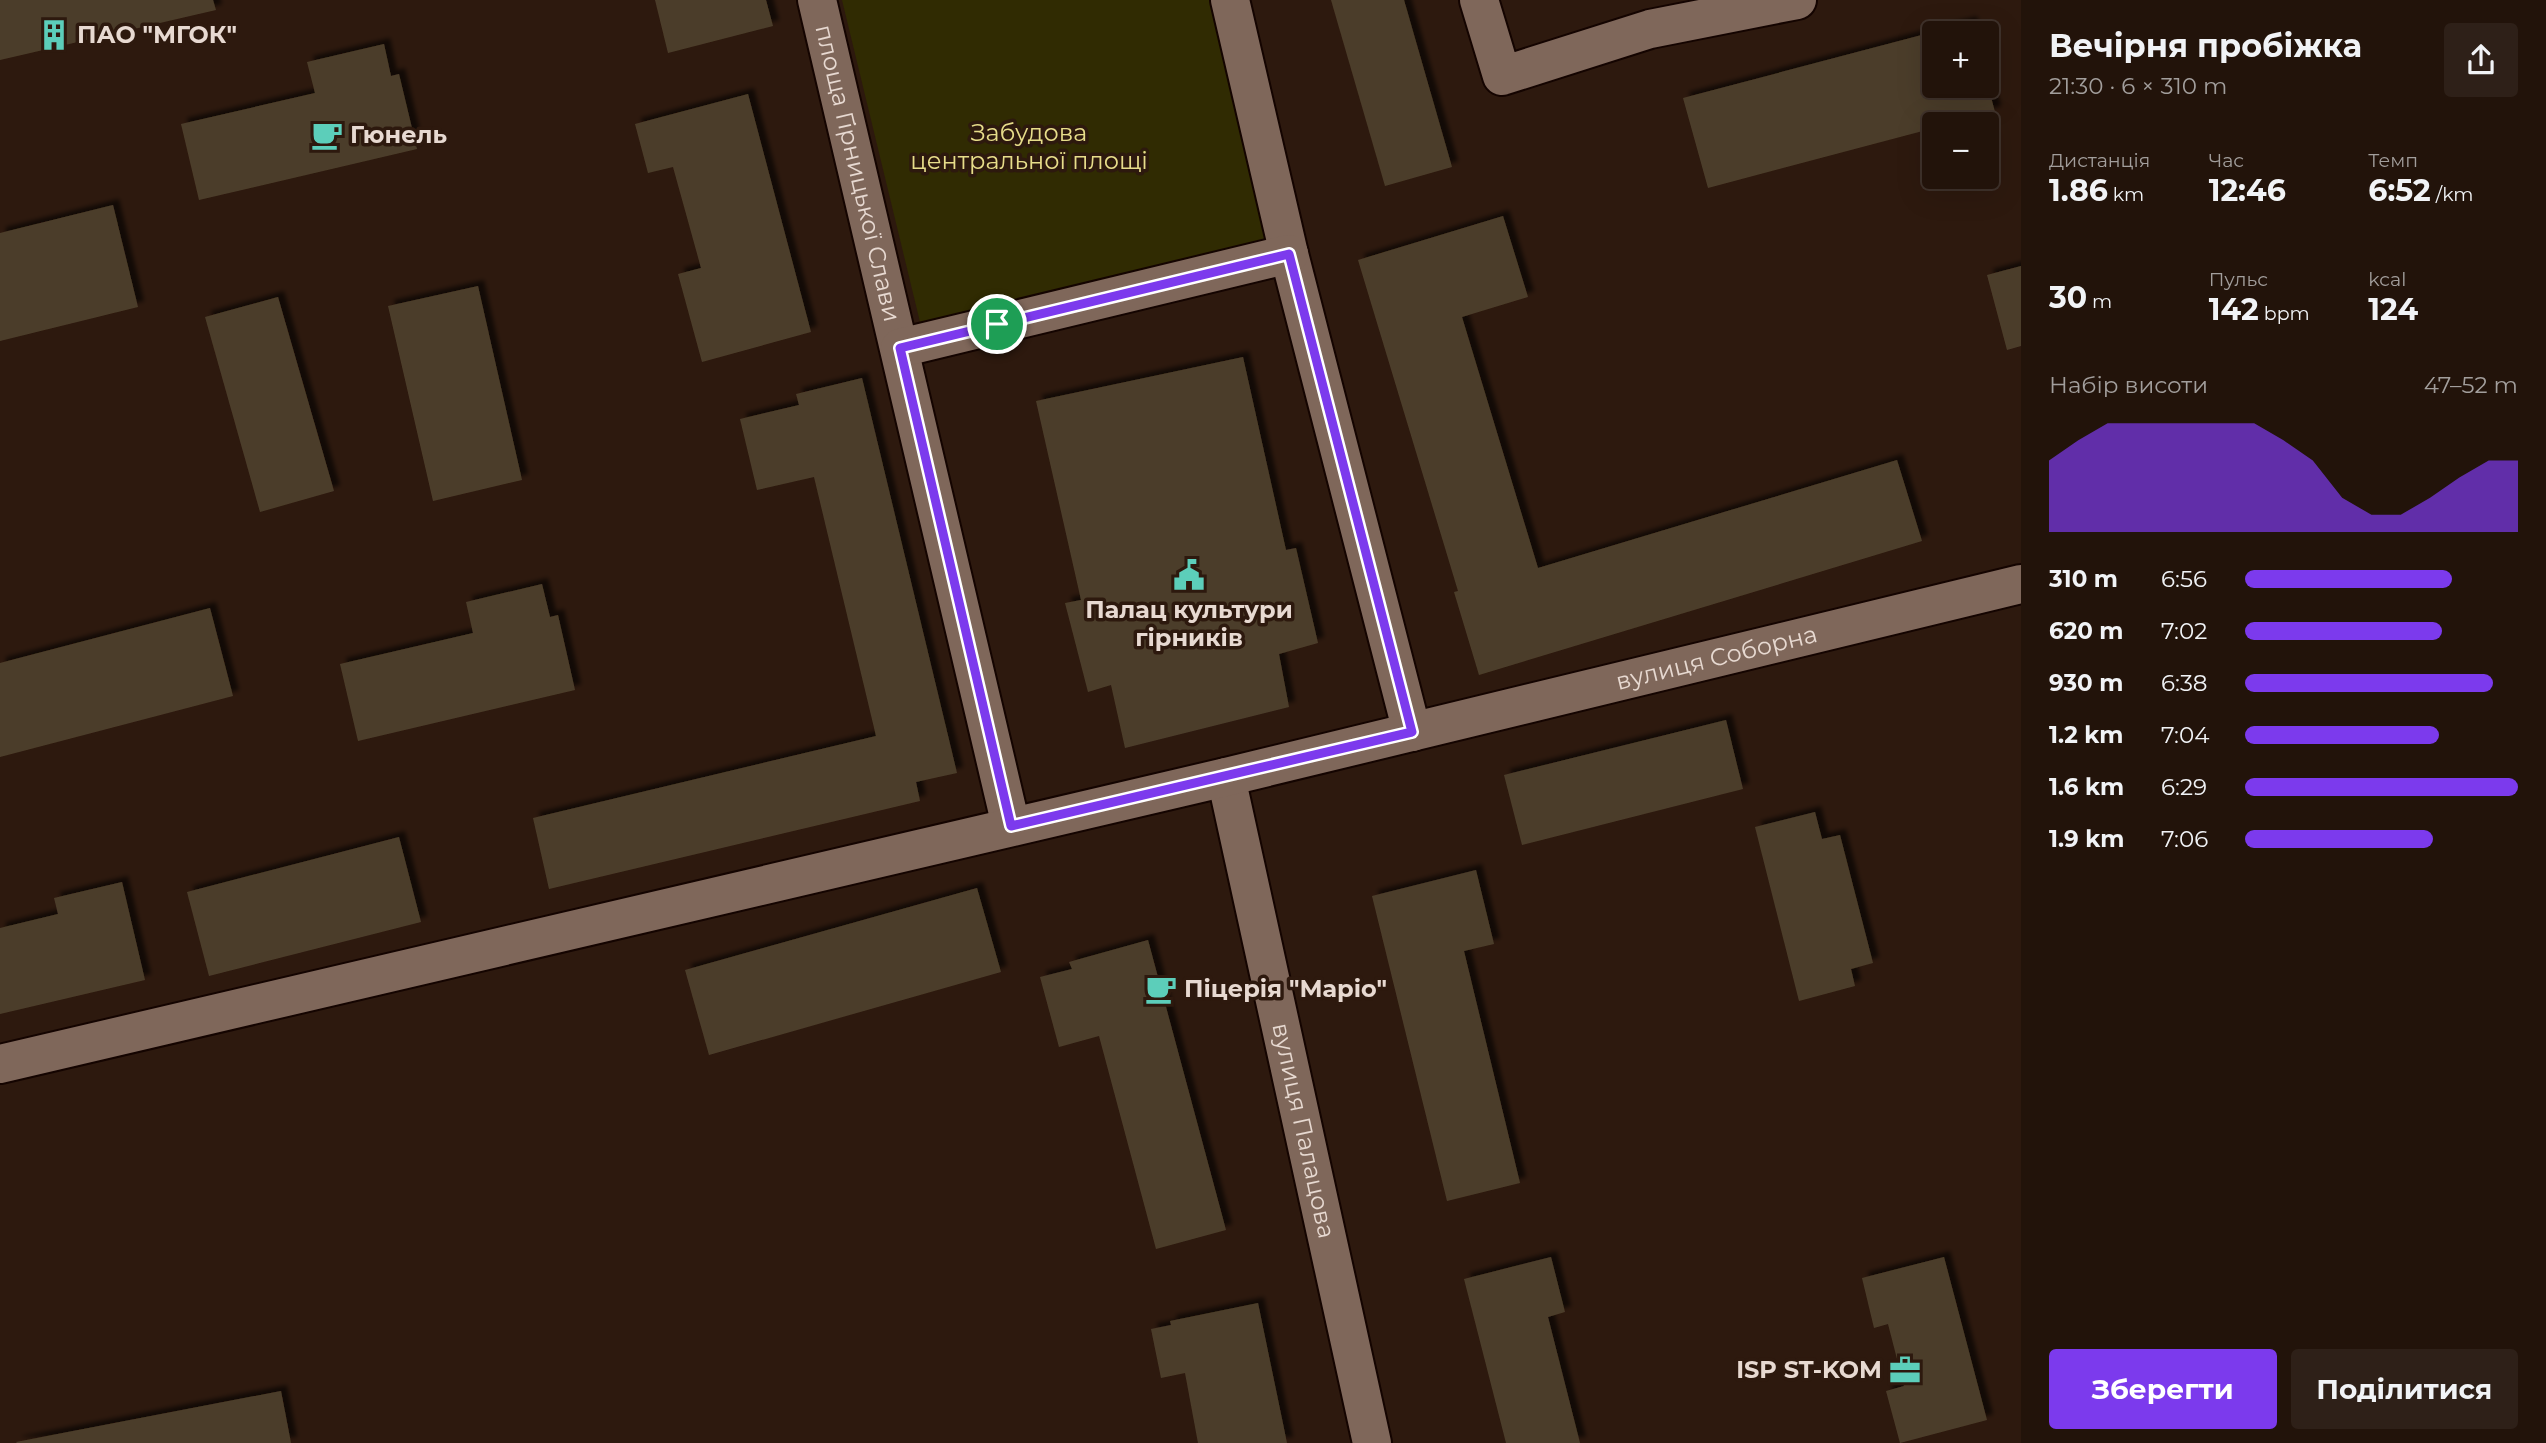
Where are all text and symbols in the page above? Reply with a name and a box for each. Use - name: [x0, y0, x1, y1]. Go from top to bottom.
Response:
- building icon: ПАО "МГОК": [37, 18, 71, 52]
- place label: ПАО "МГОК": [77, 20, 237, 49]
- map controls: [1922, 21, 1999, 189]
- button: +: [1922, 21, 1999, 98]
- street label: площа Гірницької Слави: [809, 22, 907, 325]
- button: share: [2444, 23, 2518, 97]
- text: Вечірня пробіжка: [2049, 26, 2362, 65]
- text: 21:30 · 6 × 310 m: [2049, 72, 2228, 100]
- button: −: [1922, 112, 1999, 189]
- cafe icon: Гюнель: [310, 118, 344, 152]
- park label: Забудова центральної площі: [910, 118, 1148, 175]
- place label: Гюнель: [350, 120, 447, 149]
- text: Дистанція: [2049, 149, 2150, 172]
- text: Час: [2209, 149, 2244, 172]
- text: Темп: [2368, 149, 2418, 172]
- text: 1.86: [2049, 172, 2108, 209]
- text: 12:46: [2209, 172, 2286, 209]
- text: 6:52: [2368, 172, 2431, 209]
- text: km: [2108, 183, 2144, 206]
- text: /km: [2431, 183, 2474, 206]
- text: Пульс: [2209, 268, 2268, 291]
- text: kcal: [2368, 268, 2406, 291]
- text: 30: [2049, 279, 2087, 316]
- text: m: [2087, 290, 2112, 313]
- text: 142: [2209, 291, 2259, 328]
- text: 124: [2368, 291, 2418, 328]
- pin: [967, 294, 1027, 354]
- text: bpm: [2259, 302, 2310, 325]
- icon: arrive: [978, 305, 1016, 343]
- text: Набір висоти: [2049, 371, 2208, 399]
- text: 47–52 m: [2424, 371, 2518, 399]
- public building icon: Палац культури гірників: [1172, 558, 1206, 592]
- text: 310 m: [2049, 565, 2118, 593]
- text: 6:56: [2161, 565, 2207, 593]
- place label: Палац культури гірників: [1085, 595, 1293, 652]
- text: 620 m: [2049, 617, 2123, 645]
- text: 7:02: [2161, 617, 2207, 645]
- street label: вулиця Соборна: [1613, 619, 1820, 696]
- text: 930 m: [2049, 669, 2123, 697]
- text: 6:38: [2161, 669, 2208, 697]
- text: 1.2 km: [2049, 721, 2123, 749]
- text: 7:04: [2161, 721, 2209, 749]
- text: 1.6 km: [2049, 773, 2124, 801]
- text: 6:29: [2161, 773, 2207, 801]
- text: 1.9 km: [2049, 825, 2124, 853]
- text: 7:06: [2161, 825, 2208, 853]
- cafe icon: Піцерія "Маріо": [1144, 972, 1178, 1006]
- place label: Піцерія "Маріо": [1184, 974, 1387, 1003]
- street label: вулиця Палацова: [1266, 1020, 1342, 1241]
- button: Зберегти: [2049, 1349, 2277, 1429]
- button: Поділитися: [2291, 1349, 2518, 1429]
- office icon: ISP ST-KOM: [1888, 1353, 1922, 1387]
- place label: ISP ST-KOM: [1736, 1355, 1882, 1384]

